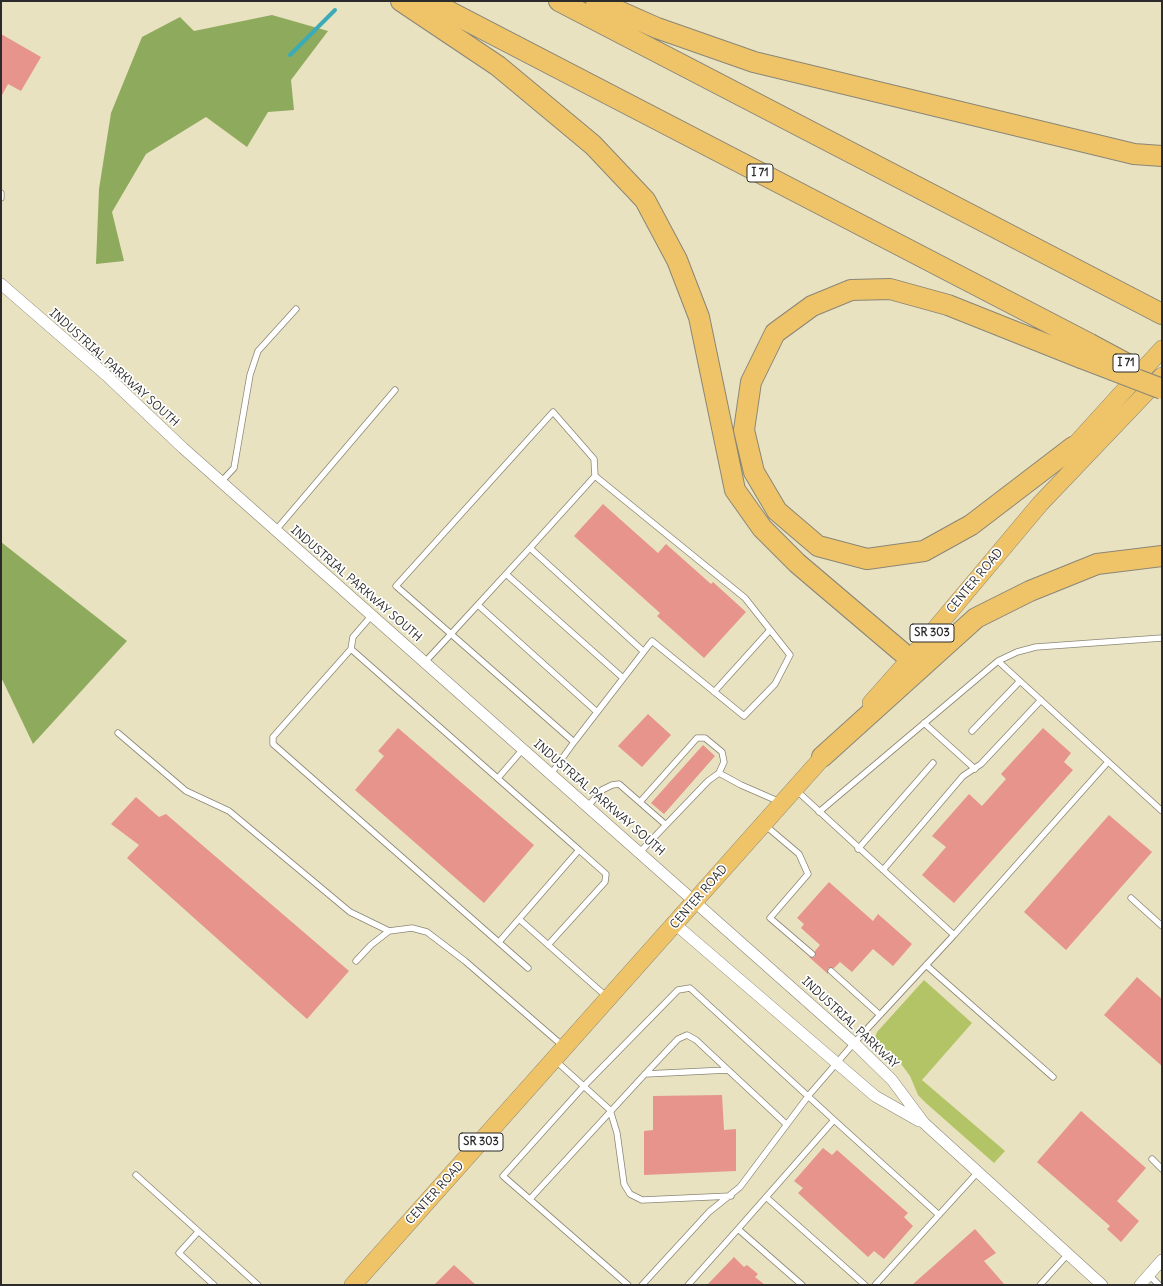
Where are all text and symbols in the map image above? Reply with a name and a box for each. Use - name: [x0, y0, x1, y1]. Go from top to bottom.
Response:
- road number: I 71: [747, 164, 773, 182]
- street label: INDUSTRIAL PARKWAY SOUTH: [46, 306, 182, 430]
- road number: I 71: [1113, 354, 1139, 372]
- street label: INDUSTRIAL PARKWAY SOUTH: [287, 523, 425, 645]
- street label: CENTER ROAD: [944, 546, 1006, 616]
- road number: SR 303: [910, 624, 954, 642]
- street label: INDUSTRIAL PARKWAY SOUTH: [530, 737, 668, 859]
- street label: CENTER ROAD: [667, 862, 731, 932]
- street label: INDUSTRIAL PARKWAY: [799, 974, 901, 1072]
- road number: SR 303: [459, 1133, 503, 1151]
- street label: CENTER ROAD: [403, 1158, 467, 1228]

